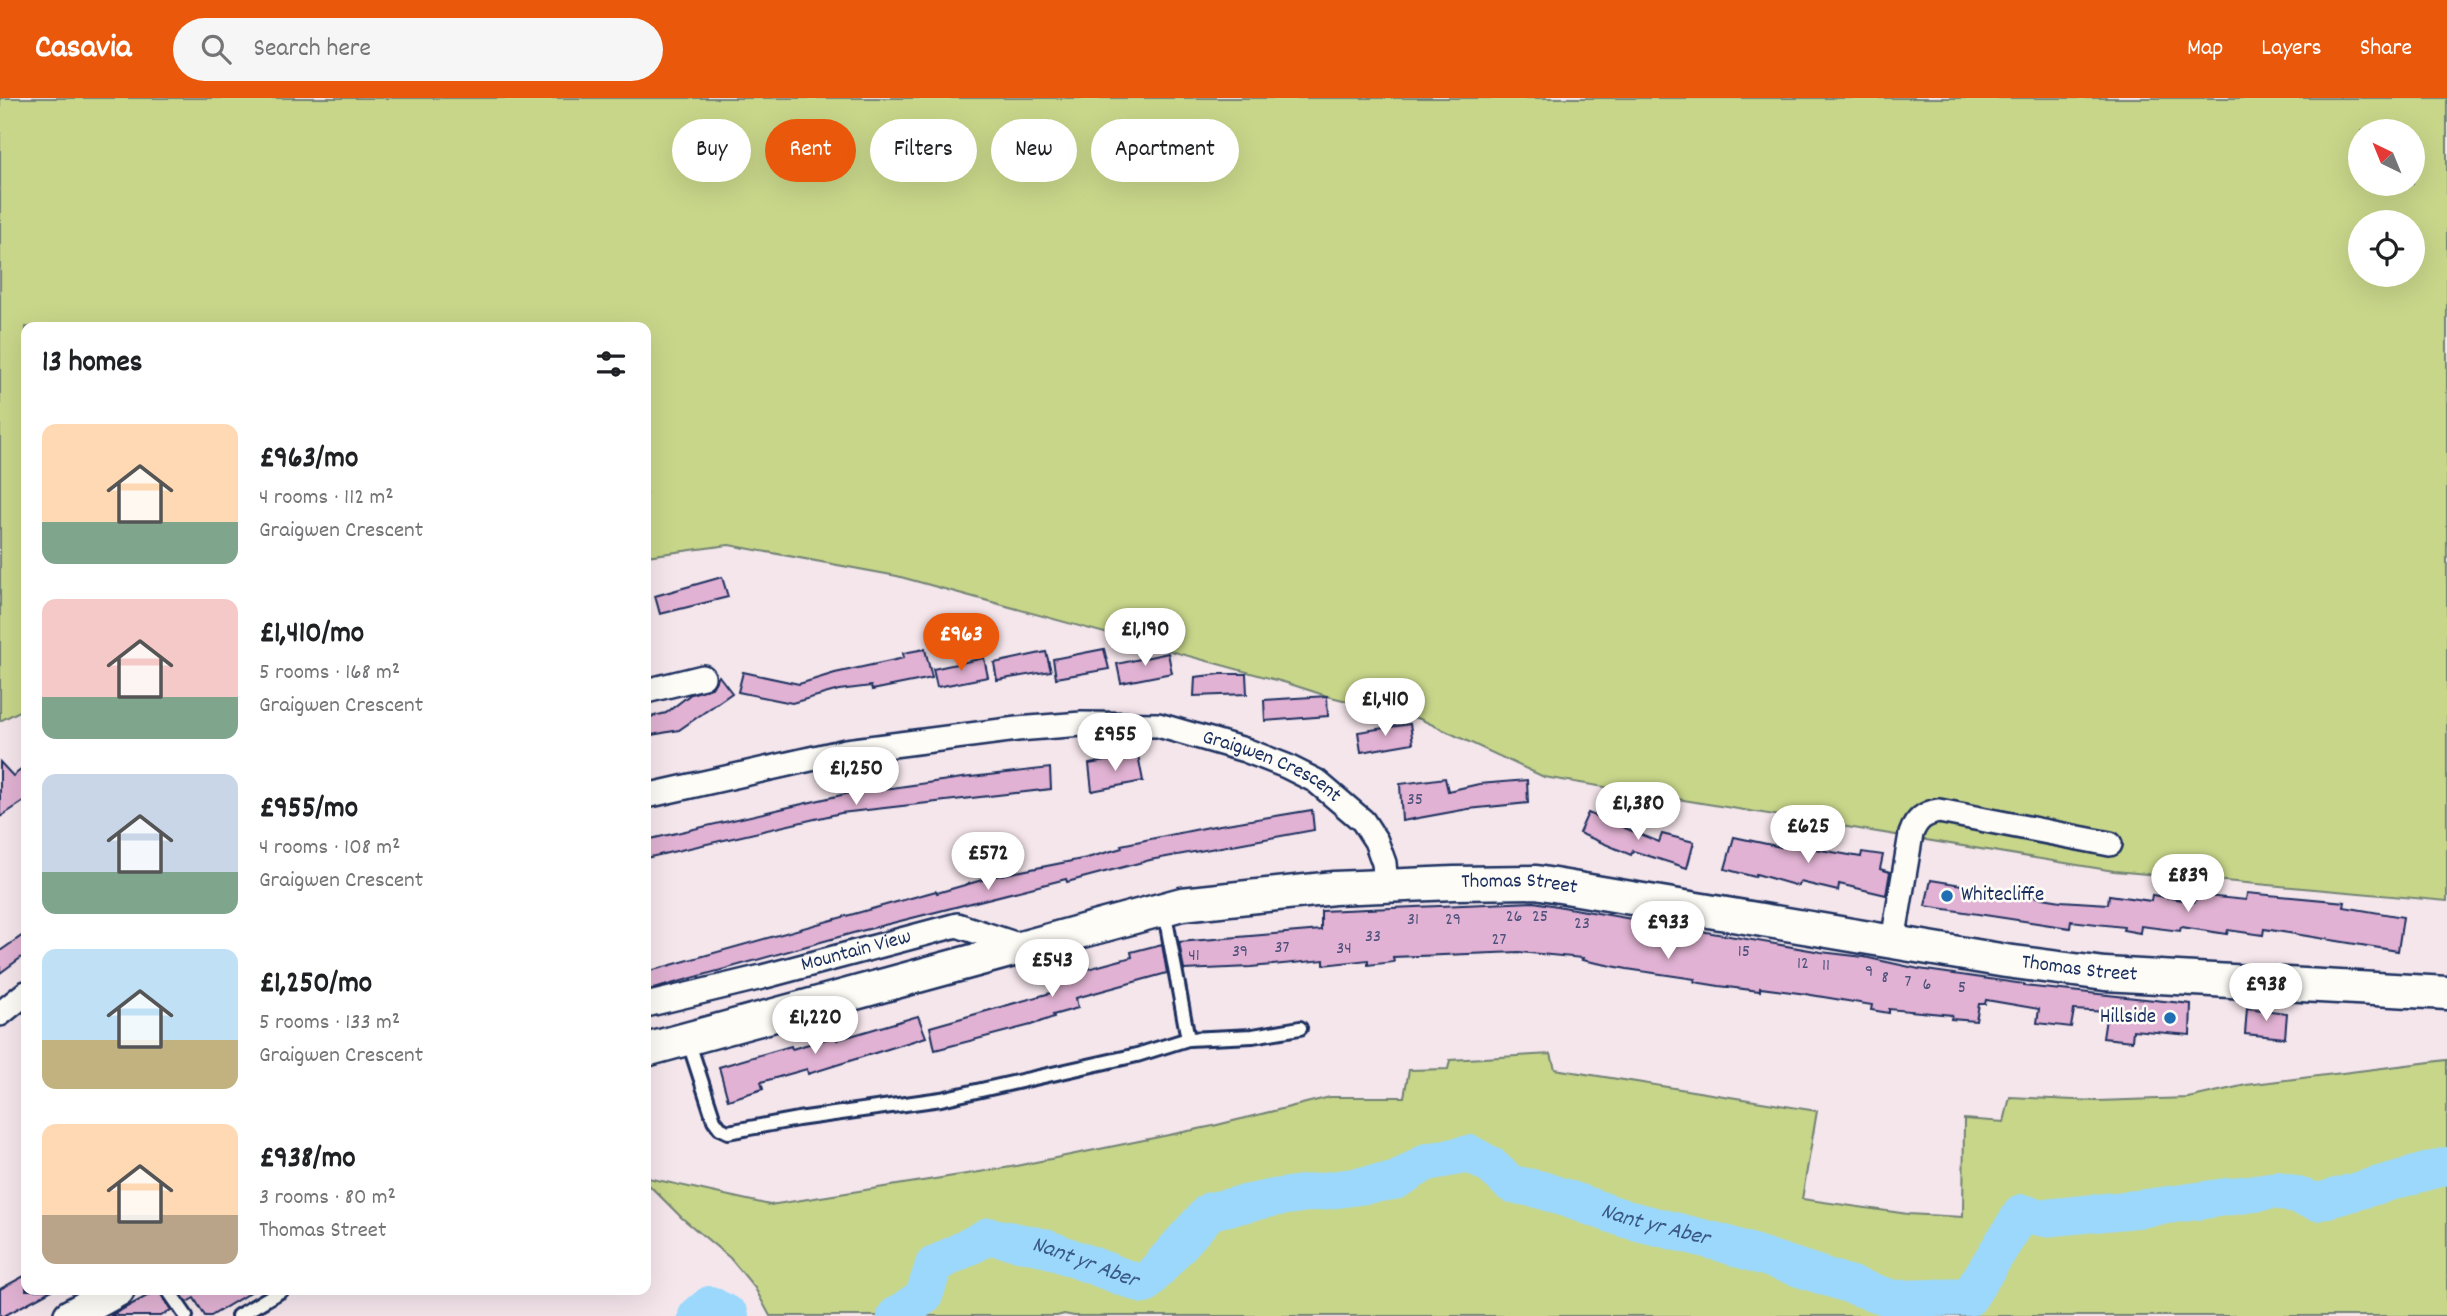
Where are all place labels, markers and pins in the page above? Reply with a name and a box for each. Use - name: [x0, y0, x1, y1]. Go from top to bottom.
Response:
- pin: £1,190: [1088, 608, 1202, 668]
- pin: £963: [920, 614, 1002, 673]
- pin: £1,410: [1328, 678, 1442, 738]
- pin: £955: [1074, 714, 1156, 773]
- pin: £1,250: [799, 748, 913, 807]
- pin: £1,380: [1581, 782, 1695, 842]
- pin: £625: [1767, 806, 1849, 865]
- pin: £572: [947, 832, 1029, 892]
- pin: £839: [2147, 854, 2229, 914]
- place label: Whitecliffe: [1961, 881, 2044, 911]
- marker: Whitecliffe: [1939, 888, 1955, 904]
- pin: £933: [1627, 902, 1709, 961]
- pin: £543: [1011, 940, 1093, 999]
- pin: £938: [2225, 964, 2307, 1023]
- pin: £1,220: [758, 996, 872, 1056]
- place label: Hillside: [2100, 1003, 2156, 1033]
- marker: Hillside: [2162, 1010, 2178, 1026]

